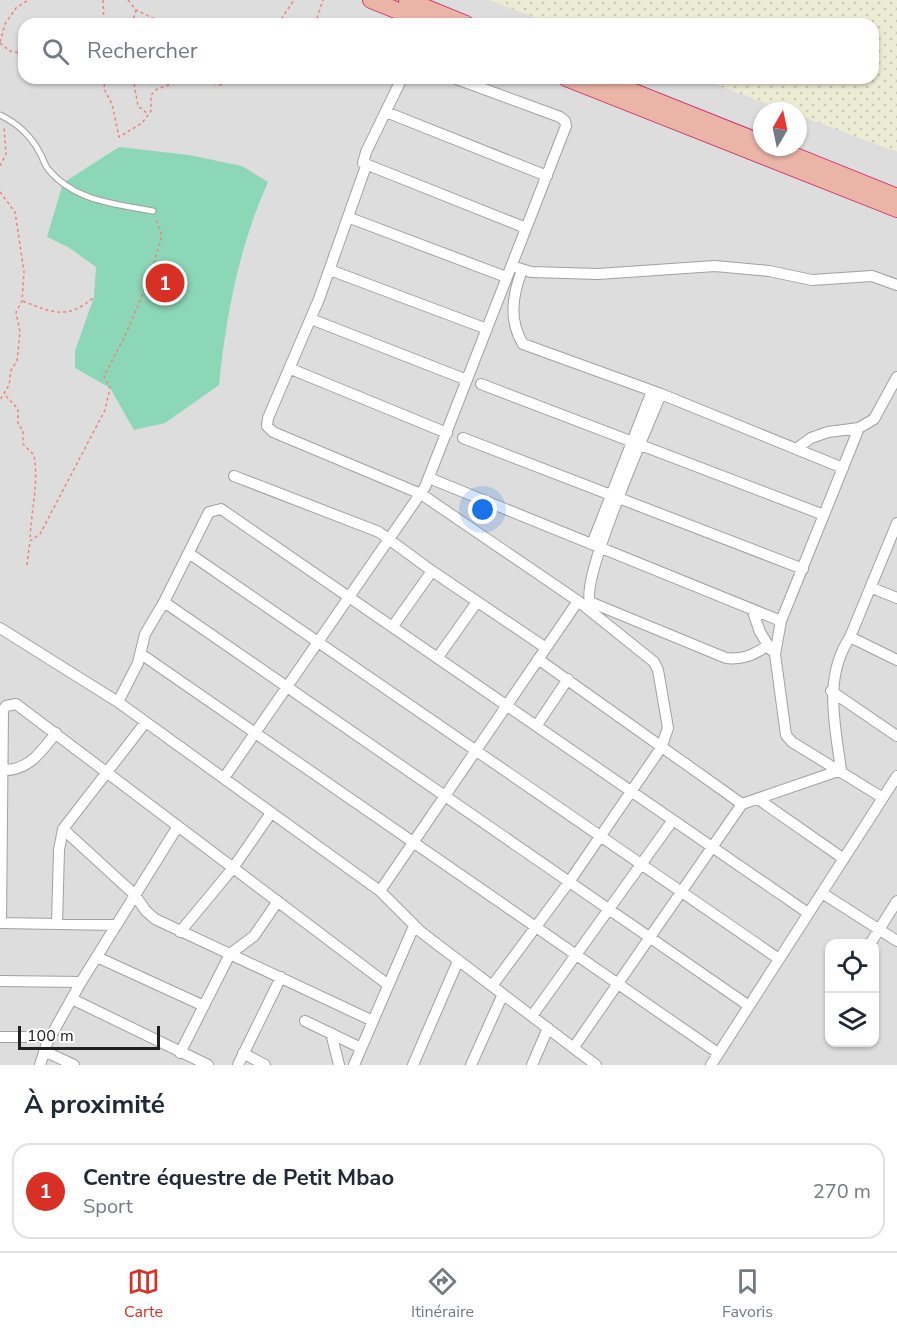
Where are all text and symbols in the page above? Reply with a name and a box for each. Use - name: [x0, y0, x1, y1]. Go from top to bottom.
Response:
- search box: [18, 18, 879, 84]
- icon: search: [39, 35, 72, 68]
- text: Rechercher: [87, 36, 198, 66]
- north arrow: [753, 102, 807, 156]
- pin: 1: [146, 260, 184, 306]
- your location: [468, 495, 497, 524]
- map controls: [825, 939, 879, 1047]
- button: locate: [825, 939, 879, 993]
- button: layers: [825, 993, 879, 1047]
- scale bar: [18, 1023, 160, 1050]
- text: 100 m: [27, 1025, 74, 1047]
- text: À proximité: [24, 1087, 165, 1122]
- text: Centre équestre de Petit Mbao: [83, 1163, 394, 1193]
- text: 1: [40, 1178, 52, 1205]
- text: 270 m: [813, 1178, 871, 1205]
- text: Sport: [83, 1193, 133, 1220]
- tab: Carte: [124, 1265, 163, 1323]
- tab: Itinéraire: [411, 1265, 474, 1323]
- tab: Favoris: [722, 1265, 773, 1323]

